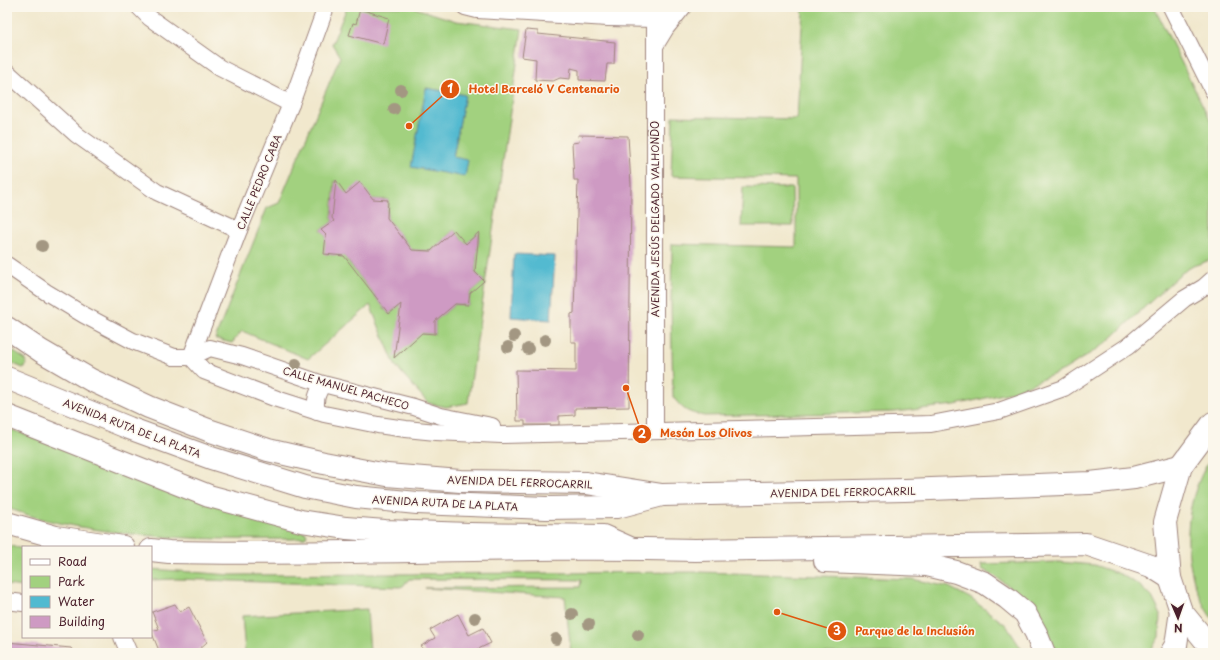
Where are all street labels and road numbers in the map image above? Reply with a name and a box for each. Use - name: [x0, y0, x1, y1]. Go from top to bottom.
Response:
- street label: AVENIDA JESÚS DELGADO VALHONDO: [647, 121, 662, 317]
- street label: CALLE PEDRO CABA: [232, 131, 285, 232]
- street label: CALLE MANUEL PACHECO: [281, 362, 411, 413]
- street label: AVENIDA RUTA DE LA PLATA: [61, 394, 204, 461]
- street label: AVENIDA DEL FERROCARRIL: [447, 471, 593, 492]
- street label: AVENIDA DEL FERROCARRIL: [770, 483, 916, 500]
- street label: AVENIDA RUTA DE LA PLATA: [372, 491, 519, 514]

